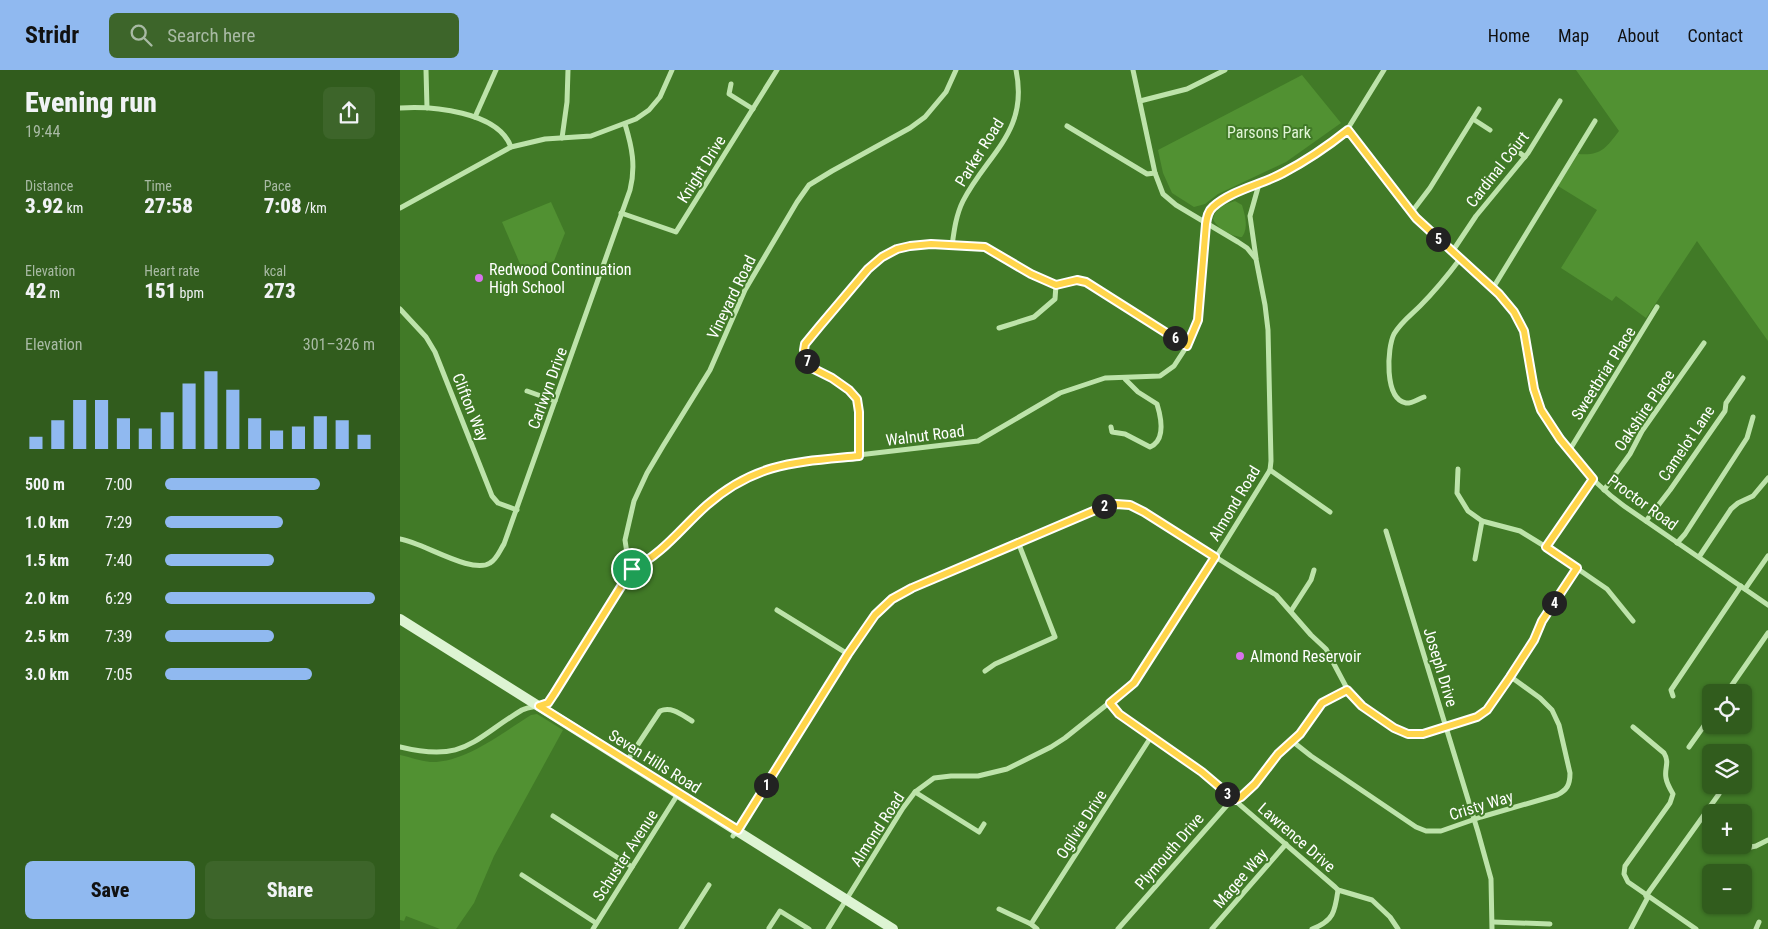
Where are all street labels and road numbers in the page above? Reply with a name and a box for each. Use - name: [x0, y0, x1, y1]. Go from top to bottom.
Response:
- street label: Parker Road: [951, 115, 1008, 190]
- street label: Cardinal Court: [1462, 128, 1533, 211]
- street label: Knight Drive: [673, 132, 730, 206]
- street label: Vineyard Road: [703, 252, 760, 342]
- street label: Sweetbriar Place: [1567, 323, 1640, 423]
- street label: Carlwyn Drive: [524, 345, 571, 432]
- street label: Oakshire Place: [1610, 366, 1679, 455]
- street label: Clifton Way: [448, 370, 493, 444]
- street label: Camelot Lane: [1654, 402, 1719, 485]
- street label: Walnut Road: [885, 421, 966, 450]
- street label: Almond Road: [1205, 462, 1264, 544]
- street label: Proctor Road: [1604, 471, 1682, 534]
- street label: Joseph Drive: [1419, 625, 1462, 709]
- street label: Seven Hills Road: [605, 725, 704, 797]
- street label: Ogilvie Drive: [1052, 786, 1111, 862]
- street label: Cristy Way: [1447, 787, 1516, 824]
- street label: Almond Road: [846, 789, 908, 870]
- street label: Lawrence Drive: [1254, 799, 1339, 876]
- street label: Schuster Avenue: [589, 806, 662, 905]
- street label: Plymouth Drive: [1131, 809, 1208, 893]
- street label: Magee Way: [1209, 845, 1272, 912]

